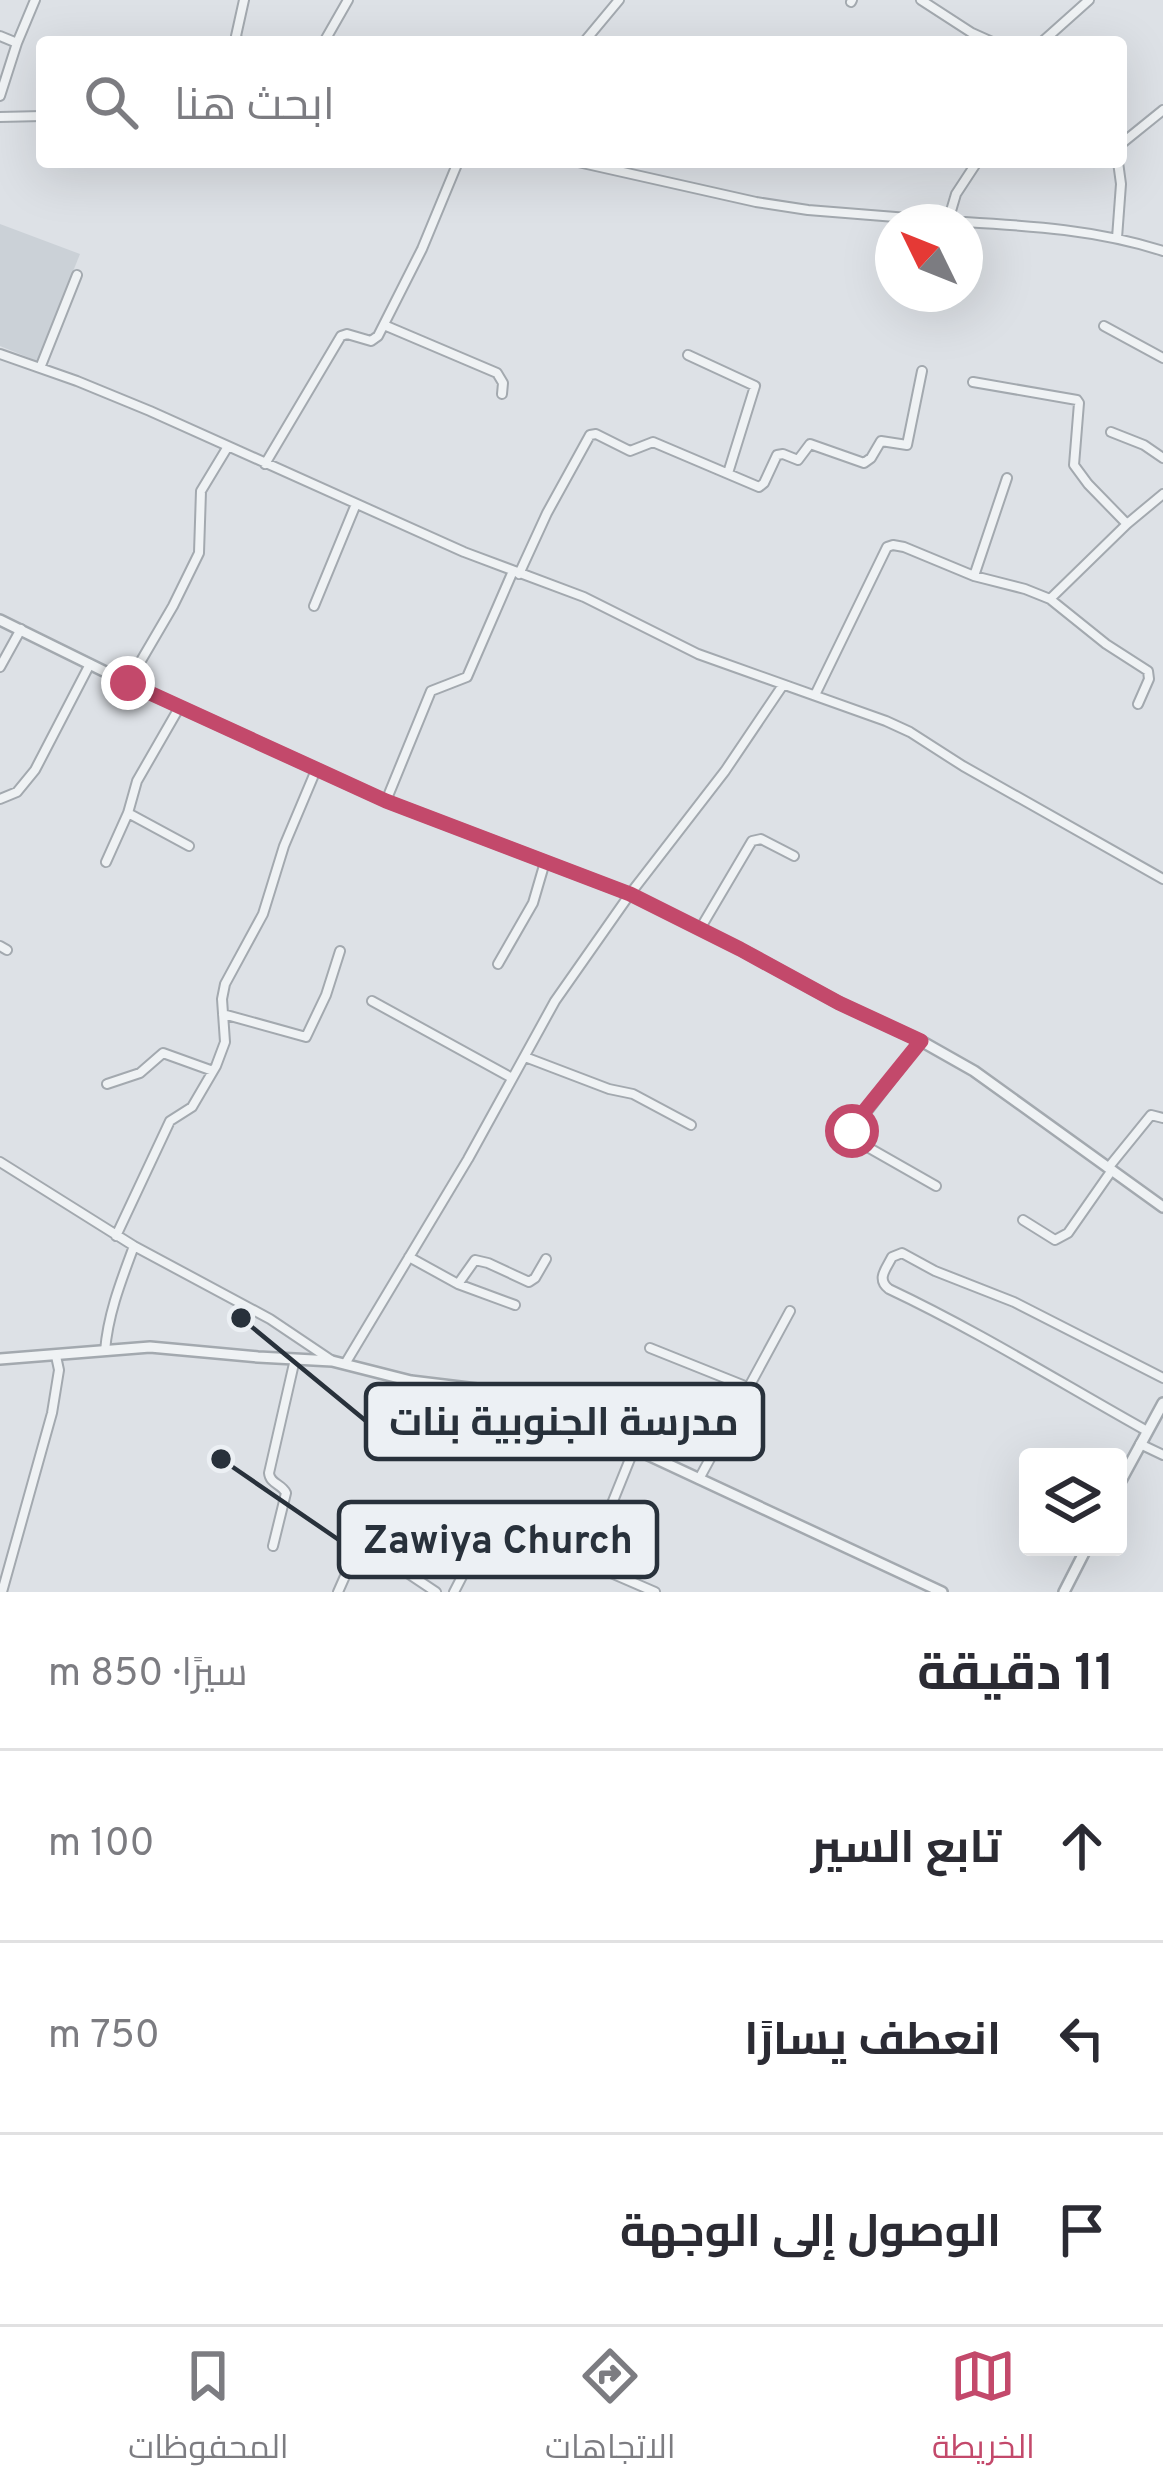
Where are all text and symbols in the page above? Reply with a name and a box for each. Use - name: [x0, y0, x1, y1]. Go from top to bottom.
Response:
- search box: [36, 36, 1127, 168]
- icon: search: [78, 69, 144, 135]
- text: ابحث هنا: [174, 79, 335, 136]
- north arrow: [875, 204, 983, 312]
- route end: [101, 656, 155, 710]
- route start: [825, 1104, 879, 1158]
- callout: مدرسة الجنوبية بنات: [366, 1384, 763, 1459]
- text: مدرسة الجنوبية بنات: [389, 1401, 739, 1450]
- map controls: [1019, 1448, 1127, 1556]
- button: layers: [1019, 1448, 1127, 1556]
- callout: Zawiya Church: [339, 1502, 657, 1577]
- text: Zawiya Church: [363, 1519, 633, 1568]
- text: 11 دقيقة: [917, 1644, 1115, 1709]
- text: سيرًا · 850 m: [48, 1651, 247, 1700]
- icon: ahead: [1049, 1813, 1115, 1879]
- text: 100 m: [48, 1821, 155, 1870]
- text: تابع السير: [811, 1822, 1001, 1879]
- icon: left: [1049, 2005, 1115, 2071]
- text: 750 m: [48, 2013, 160, 2062]
- text: انعطف يسارًا: [744, 2014, 1001, 2071]
- icon: arrive: [1049, 2197, 1115, 2263]
- text: الوصول إلى الوجهة: [620, 2206, 1001, 2263]
- tab: المحفوظات: [128, 2343, 289, 2477]
- tab: الاتجاهات: [545, 2343, 676, 2477]
- tab: الخريطة: [932, 2343, 1035, 2477]

